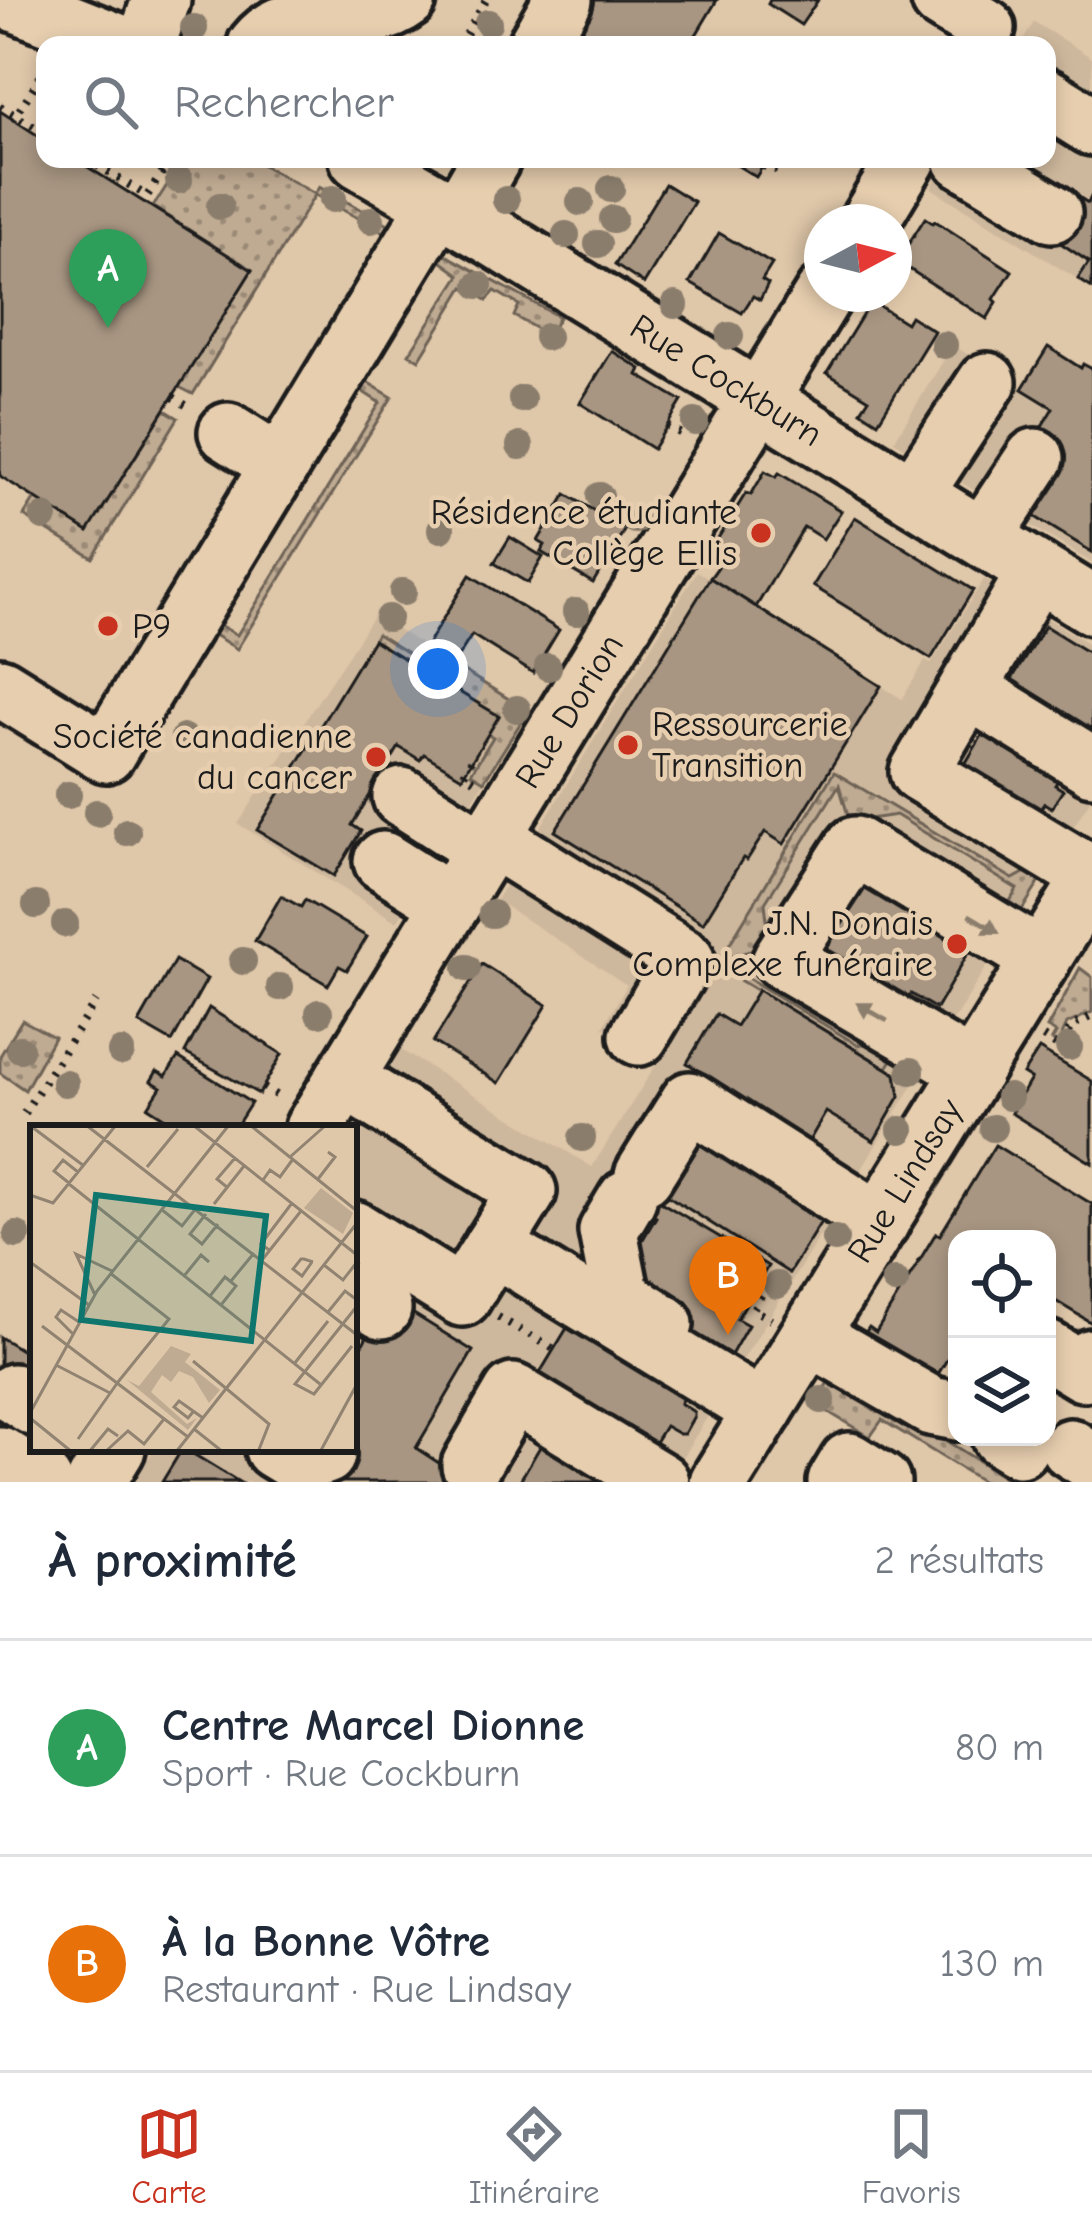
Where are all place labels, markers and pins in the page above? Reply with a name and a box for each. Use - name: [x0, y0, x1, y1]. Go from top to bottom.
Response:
- pin: A: [69, 229, 147, 328]
- place label: Résidence étudiante Collège Ellis: [431, 492, 737, 574]
- marker: Résidence étudiante Collège Ellis: [748, 520, 774, 546]
- place label: P9: [132, 606, 171, 647]
- marker: P9: [95, 613, 121, 639]
- place label: Ressourcerie Transition: [652, 704, 847, 786]
- place label: Société canadienne du cancer: [53, 716, 353, 798]
- marker: Ressourcerie Transition: [615, 732, 641, 758]
- marker: Société canadienne du cancer: [363, 744, 389, 770]
- place label: J.N. Donais Complexe funéraire: [632, 903, 933, 985]
- marker: J.N. Donais Complexe funéraire: [944, 931, 970, 957]
- pin: B: [689, 1236, 767, 1335]

